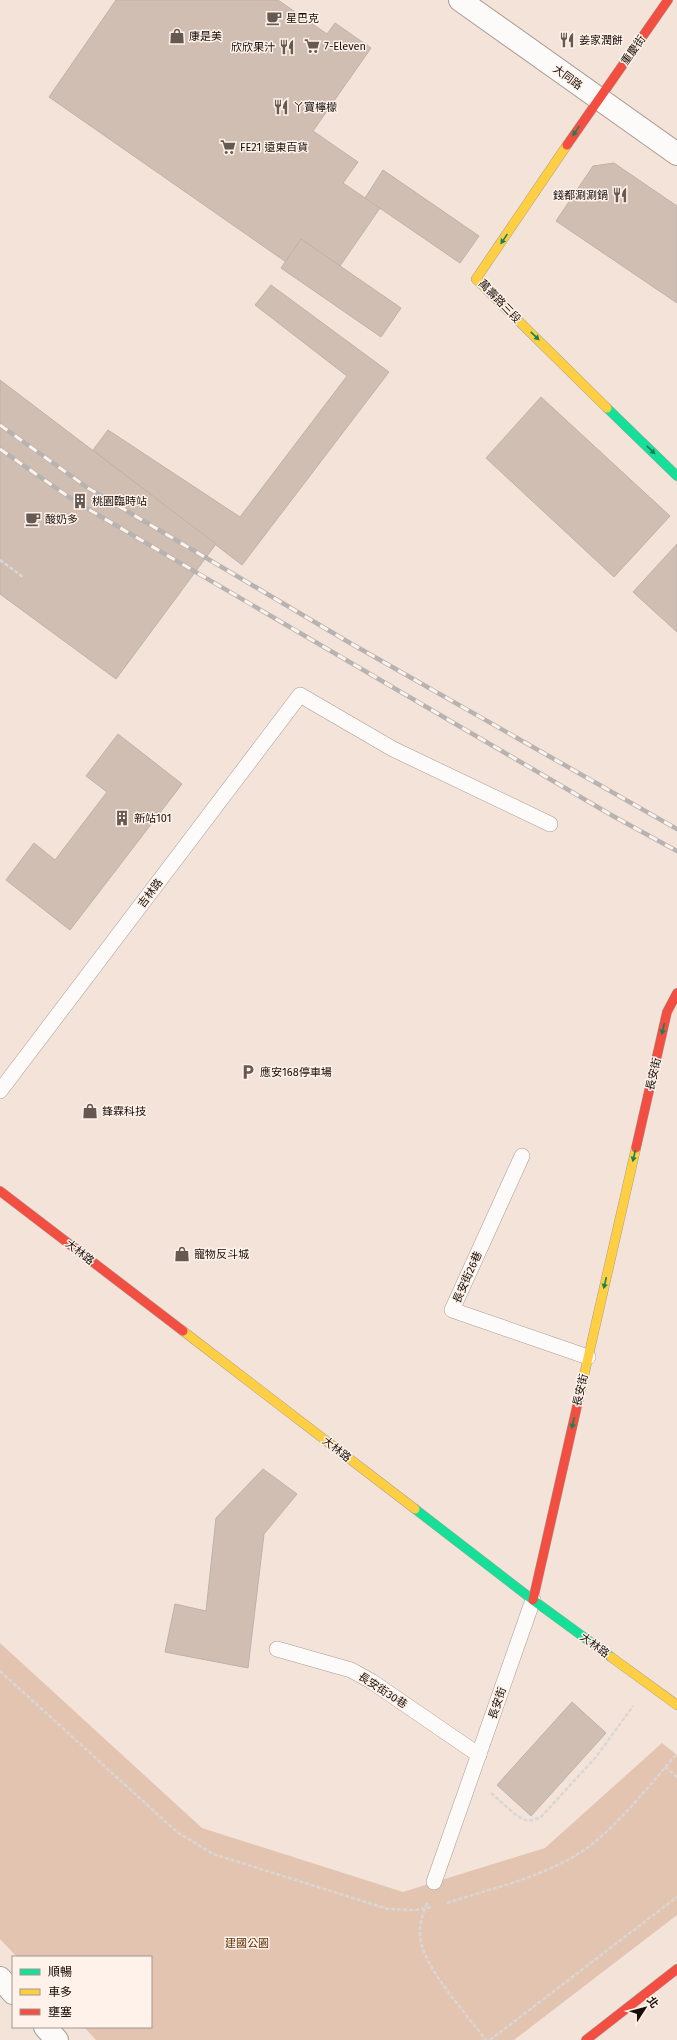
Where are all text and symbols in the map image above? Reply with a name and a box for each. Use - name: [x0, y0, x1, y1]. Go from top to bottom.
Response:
- cafe icon: 星巴克: [265, 9, 283, 27]
- place label: 星巴克: [286, 12, 319, 25]
- shop icon: 康是美: [168, 27, 186, 45]
- place label: 康是美: [189, 30, 222, 43]
- restaurant icon: 姜家潤餅: [558, 31, 576, 49]
- street label: 重慶街: [619, 33, 648, 68]
- place label: 姜家潤餅: [579, 34, 623, 47]
- supermarket icon: 7-Eleven: [303, 37, 321, 55]
- restaurant icon: 欣欣果汁: [278, 38, 296, 56]
- place label: 7-Eleven: [324, 40, 366, 53]
- place label: 欣欣果汁: [231, 41, 275, 54]
- street label: 大同路: [551, 62, 585, 92]
- restaurant icon: 丫寶檸檬: [272, 98, 290, 116]
- place label: 丫寶檸檬: [293, 101, 337, 114]
- one-way arrow: [572, 126, 580, 137]
- supermarket icon: FE21 遠東百貨: [219, 138, 237, 156]
- place label: FE21 遠東百貨: [240, 141, 308, 154]
- restaurant icon: 錢都涮涮鍋: [611, 186, 629, 204]
- place label: 錢都涮涮鍋: [553, 189, 608, 202]
- one-way arrow: [500, 233, 507, 245]
- street label: 萬壽路三段: [476, 277, 523, 326]
- one-way arrow: [530, 331, 540, 341]
- one-way arrow: [646, 446, 656, 455]
- building icon: 桃園臨時站: [71, 492, 89, 510]
- place label: 桃園臨時站: [92, 495, 147, 508]
- cafe icon: 酸奶多: [24, 510, 42, 528]
- place label: 酸奶多: [45, 513, 78, 526]
- building icon: 新站101: [113, 809, 131, 827]
- place label: 新站101: [134, 812, 171, 825]
- street label: 吉林路: [135, 876, 166, 910]
- one-way arrow: [660, 1023, 666, 1035]
- street label: 長安街: [643, 1057, 664, 1092]
- parking icon: 應安168停車場: [239, 1063, 257, 1081]
- place label: 應安168停車場: [260, 1066, 332, 1079]
- shop icon: 鋒霖科技: [81, 1102, 99, 1120]
- place label: 鋒霖科技: [102, 1105, 146, 1118]
- one-way arrow: [631, 1150, 637, 1162]
- street label: 大林路: [63, 1237, 97, 1268]
- shop icon: 寵物反斗城: [173, 1245, 191, 1263]
- place label: 寵物反斗城: [194, 1248, 249, 1261]
- street label: 長安街26巷: [450, 1249, 485, 1305]
- one-way arrow: [602, 1276, 608, 1289]
- street label: 長安街: [570, 1373, 591, 1408]
- one-way arrow: [570, 1417, 576, 1429]
- street label: 大林路: [320, 1434, 354, 1465]
- street label: 大林路: [578, 1630, 612, 1660]
- street label: 長安街30巷: [356, 1670, 410, 1711]
- street label: 長安街: [486, 1685, 509, 1721]
- park label: 建國公園: [225, 1937, 269, 1950]
- legend: [12, 1956, 152, 2028]
- text: 順暢: [48, 1965, 72, 1979]
- text: 車多: [48, 1985, 72, 1999]
- north arrow: [625, 1988, 665, 2028]
- text: 北: [644, 1994, 661, 2011]
- text: 壅塞: [48, 2005, 72, 2019]

